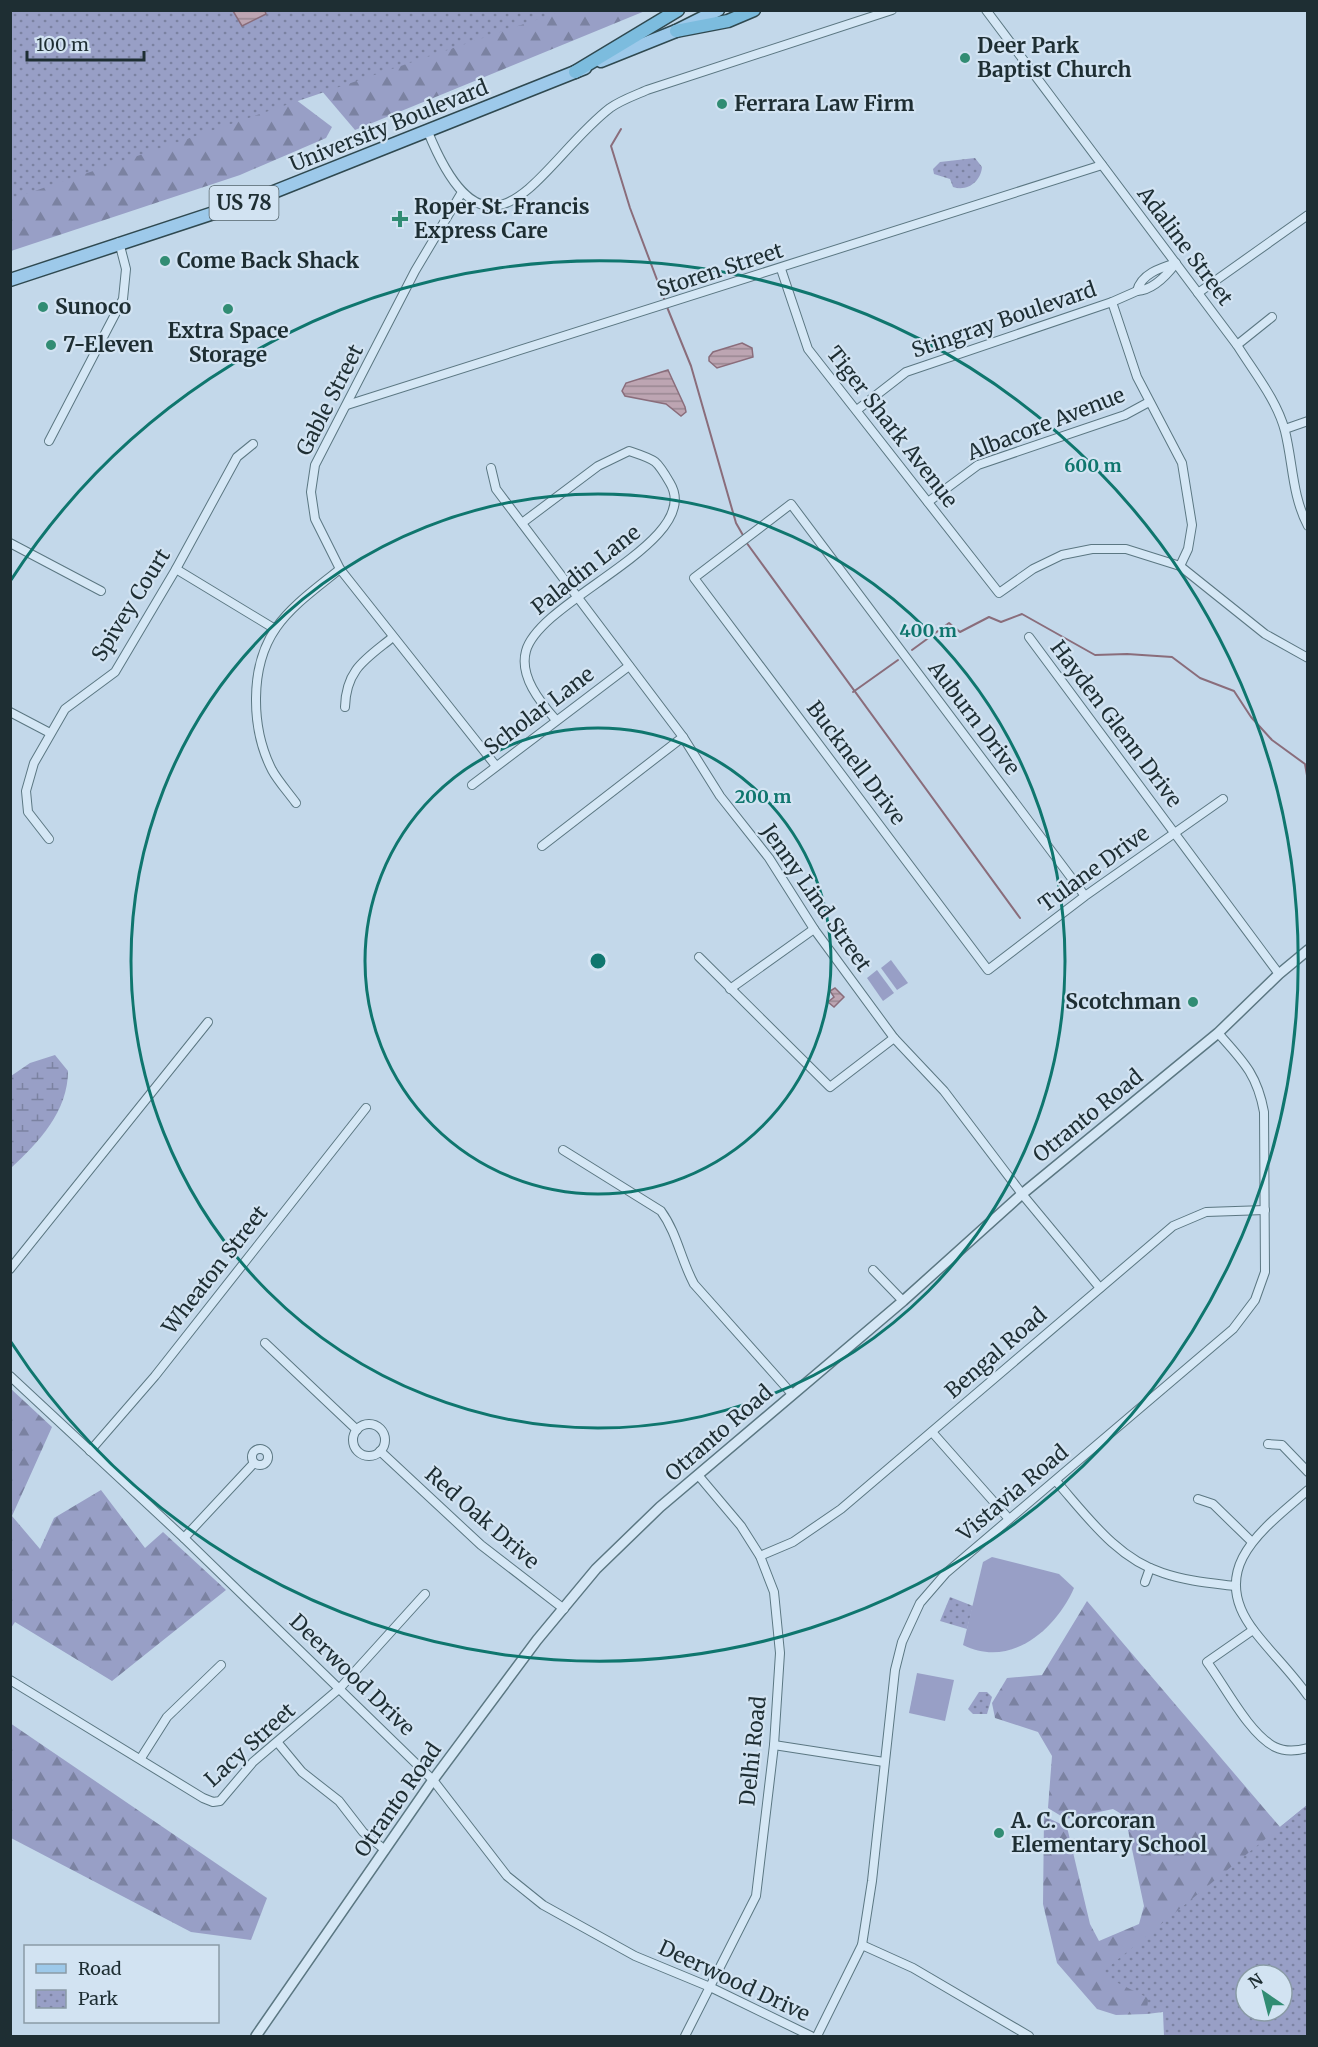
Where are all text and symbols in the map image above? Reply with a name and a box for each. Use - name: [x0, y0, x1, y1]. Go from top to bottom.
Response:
- scale bar: [27, 24, 144, 62]
- place label: Deer Park Baptist Church: [977, 32, 1132, 83]
- text: 100 m: [36, 33, 89, 56]
- marker: Deer Park Baptist Church: [958, 51, 972, 65]
- street label: University Boulevard: [286, 73, 492, 178]
- place label: Ferrara Law Firm: [734, 90, 914, 117]
- marker: Ferrara Law Firm: [715, 97, 729, 111]
- street label: Adaline Street: [1131, 180, 1239, 311]
- road number: US 78: [210, 186, 278, 220]
- place label: Roper St. Francis Express Care: [414, 193, 590, 244]
- marker: Roper St. Francis Express Care: [391, 210, 409, 228]
- street label: Storen Street: [653, 236, 786, 303]
- place label: Come Back Shack: [177, 247, 360, 274]
- marker: Come Back Shack: [158, 254, 172, 268]
- street label: Stingray Boulevard: [908, 275, 1100, 364]
- place label: Sunoco: [55, 293, 131, 320]
- marker: Sunoco: [36, 300, 50, 314]
- marker: Extra Space Storage: [221, 302, 235, 316]
- place label: Extra Space Storage: [167, 317, 289, 368]
- place label: 7-Eleven: [63, 331, 153, 358]
- marker: 7-Eleven: [44, 338, 58, 352]
- street label: Gable Street: [290, 340, 369, 460]
- street label: Tiger Shark Avenue: [821, 341, 964, 513]
- street label: Albacore Avenue: [962, 381, 1129, 466]
- text: 600 m: [1064, 454, 1122, 477]
- street label: Paladin Lane: [526, 519, 646, 620]
- street label: Spivey Court: [85, 543, 176, 666]
- text: 400 m: [899, 619, 957, 642]
- street label: Hayden Glenn Drive: [1045, 635, 1188, 813]
- street label: Auburn Drive: [922, 655, 1026, 780]
- street label: Scholar Lane: [478, 660, 599, 761]
- street label: Bucknell Drive: [801, 695, 912, 830]
- text: 200 m: [735, 785, 791, 808]
- street label: Jenny Lind Street: [755, 818, 877, 977]
- street label: Tulane Drive: [1033, 819, 1154, 918]
- centre of rings: [588, 951, 608, 971]
- place label: Scotchman: [1065, 988, 1181, 1015]
- marker: Scotchman: [1186, 995, 1200, 1009]
- street label: Otranto Road: [1027, 1063, 1148, 1168]
- street label: Wheaton Street: [155, 1200, 273, 1340]
- street label: Bengal Road: [939, 1301, 1052, 1404]
- street label: Otranto Road: [659, 1378, 778, 1487]
- street label: Vistavia Road: [951, 1438, 1074, 1547]
- street label: Red Oak Drive: [420, 1461, 545, 1575]
- street label: Deerwood Drive: [284, 1608, 421, 1741]
- street label: Delhi Road: [733, 1694, 772, 1807]
- street label: Lacy Street: [199, 1697, 301, 1792]
- street label: Otranto Road: [348, 1737, 447, 1862]
- place label: A. C. Corcoran Elementary School: [1010, 1807, 1207, 1858]
- marker: A. C. Corcoran Elementary School: [992, 1826, 1006, 1840]
- street label: Deerwood Drive: [654, 1934, 814, 2027]
- legend: [24, 1945, 219, 2023]
- text: Road: [78, 1957, 122, 1980]
- north arrow: [1234, 1963, 1294, 2023]
- text: N: [1244, 1969, 1267, 1993]
- text: Park: [78, 1987, 119, 2010]

